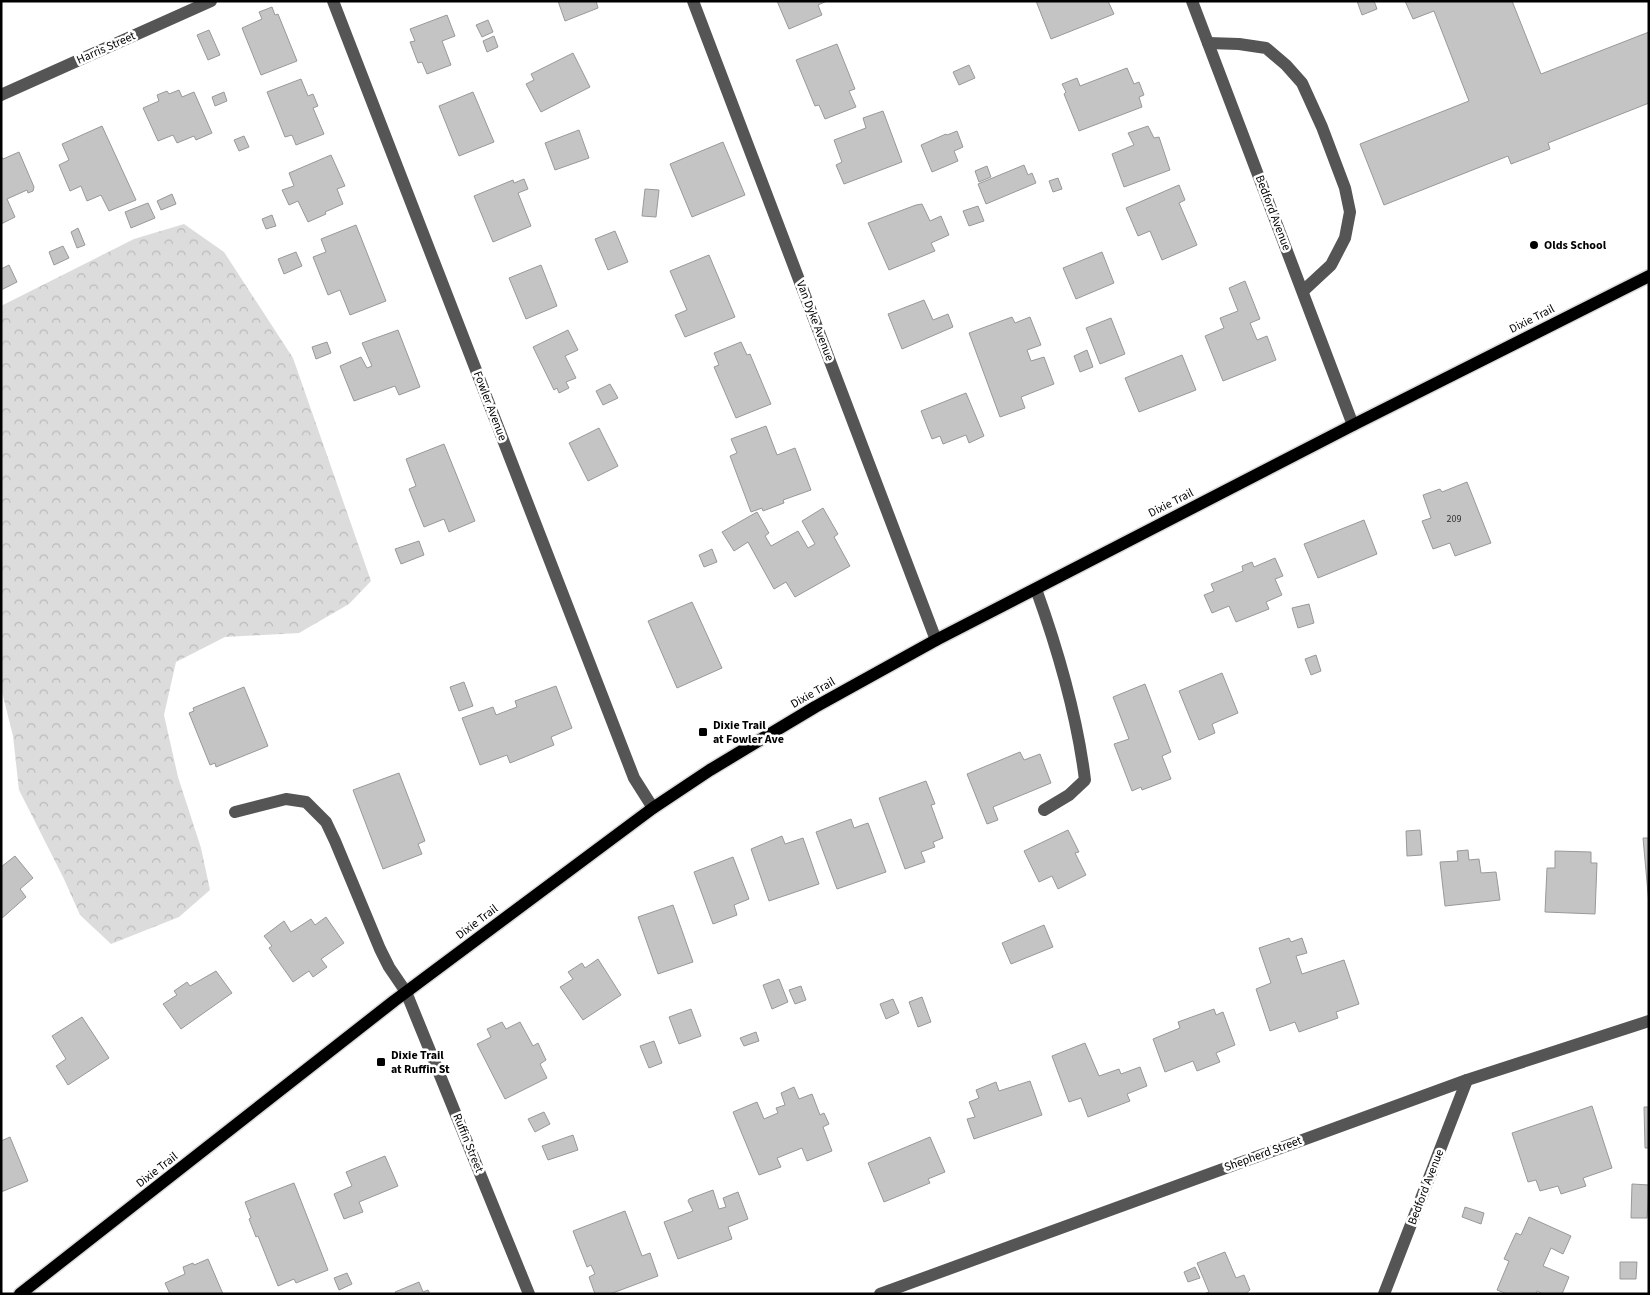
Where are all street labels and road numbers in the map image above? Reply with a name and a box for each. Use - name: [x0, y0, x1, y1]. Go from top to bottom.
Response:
- street label: Harris Street: [74, 27, 138, 69]
- street label: Bedford Avenue: [1251, 173, 1295, 253]
- street label: Van Dyke Avenue: [792, 278, 838, 364]
- street label: Dixie Trail: [1506, 300, 1558, 338]
- street label: Fowler Avenue: [469, 369, 511, 443]
- street label: Dixie Trail: [1145, 484, 1197, 522]
- street label: Dixie Trail: [788, 673, 838, 713]
- street label: Dixie Trail: [452, 901, 502, 943]
- street label: Ruffin Street: [448, 1111, 488, 1175]
- street label: Shepherd Street: [1222, 1132, 1304, 1176]
- street label: Bedford Avenue: [1404, 1147, 1448, 1227]
- street label: Dixie Trail: [133, 1148, 181, 1192]

